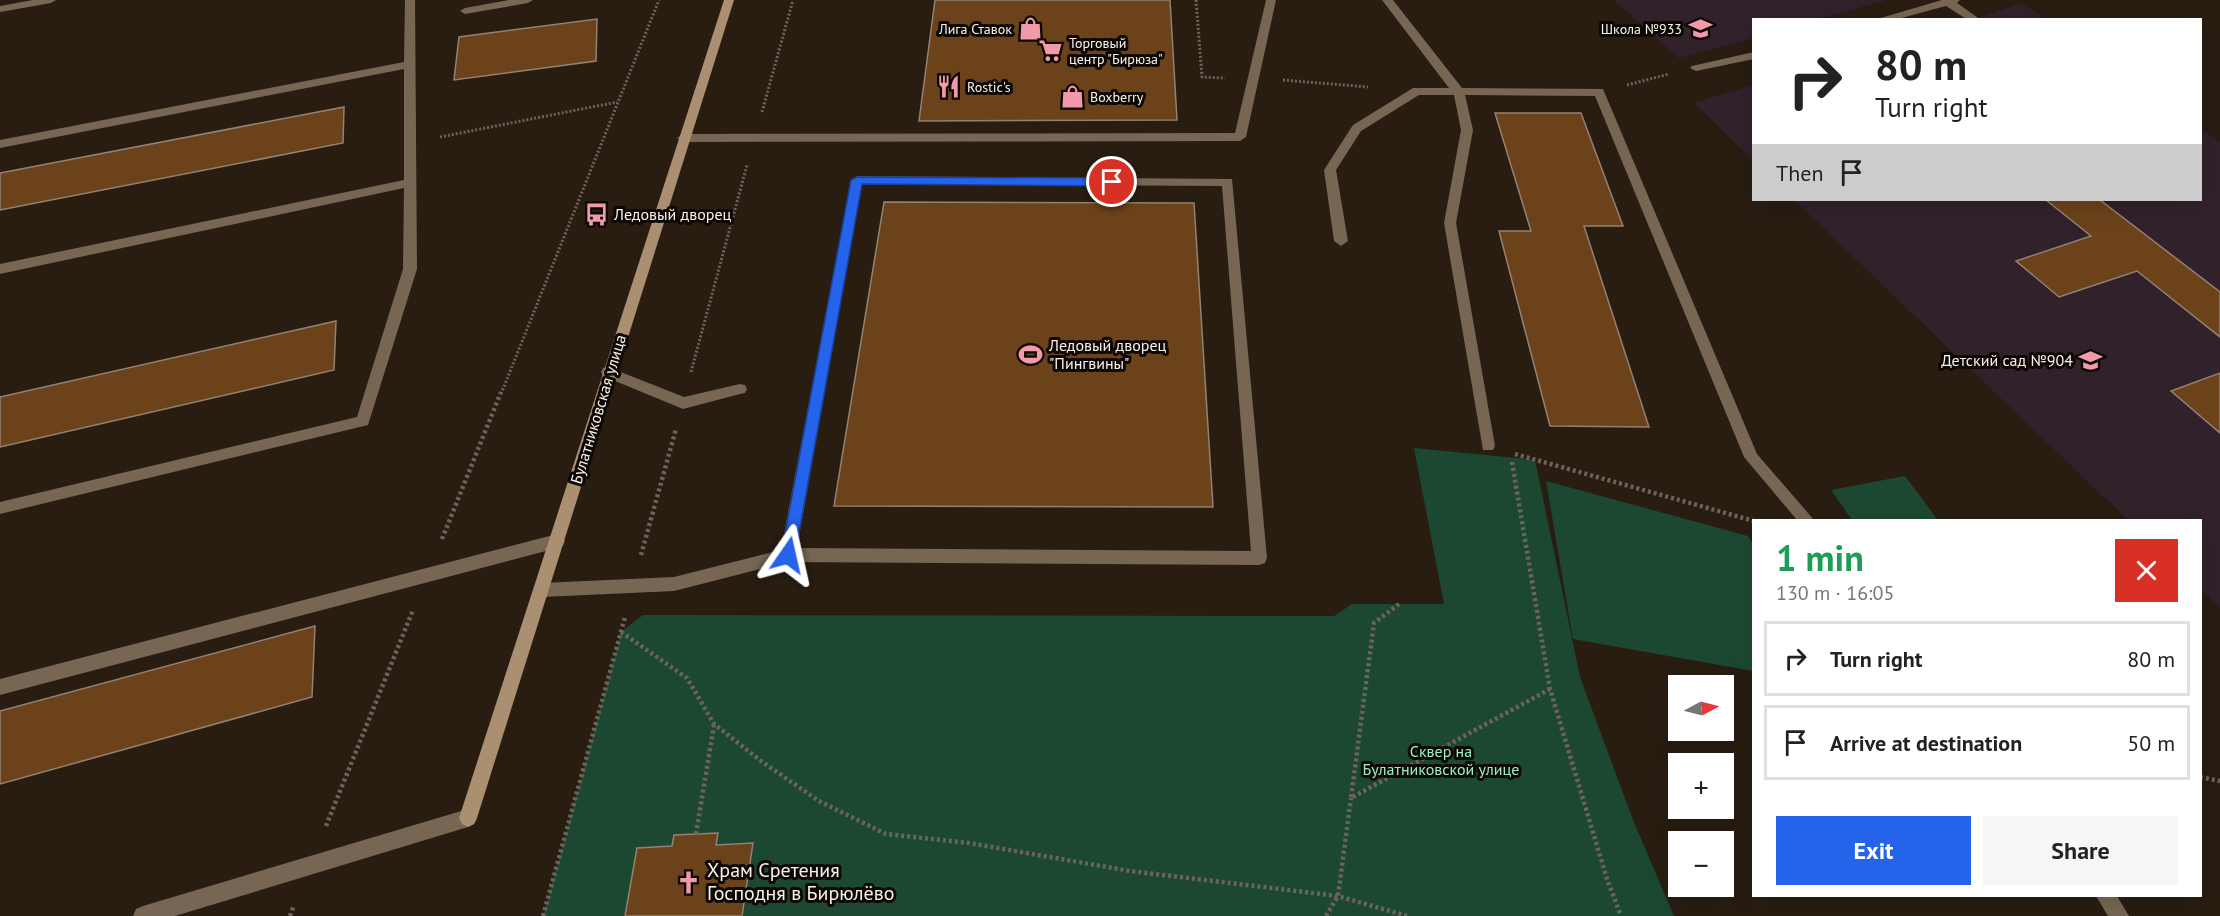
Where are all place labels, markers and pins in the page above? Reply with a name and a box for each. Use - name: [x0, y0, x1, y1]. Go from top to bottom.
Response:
- shop icon: Лига Ставок: [1017, 16, 1043, 42]
- school or university icon: Школа №933: [1687, 16, 1713, 42]
- place label: Лига Ставок: [938, 20, 1012, 38]
- place label: Школа №933: [1601, 20, 1682, 38]
- place label: Торговый центр "Бирюза": [1069, 34, 1163, 68]
- supermarket icon: Торговый центр "Бирюза": [1038, 38, 1064, 64]
- restaurant icon: Rostic's: [936, 74, 962, 100]
- place label: Rostic's: [967, 78, 1011, 96]
- shop icon: Boxberry: [1059, 84, 1085, 110]
- place label: Boxberry: [1090, 88, 1144, 106]
- pin: [1086, 156, 1137, 207]
- bus stop icon: Ледовый дворец: [583, 201, 609, 227]
- place label: Ледовый дворец: [613, 204, 732, 224]
- place label: Ледовый дворец "Пингвины": [1048, 335, 1167, 373]
- sports icon: Ледовый дворец "Пингвины": [1018, 341, 1044, 367]
- school or university icon: Детский сад №904: [2078, 347, 2104, 373]
- place label: Детский сад №904: [1941, 350, 2073, 370]
- place label: Храм Сретения Господня в Бирюлёво: [707, 857, 894, 906]
- church icon: Храм Сретения Господня в Бирюлёво: [676, 869, 702, 895]

